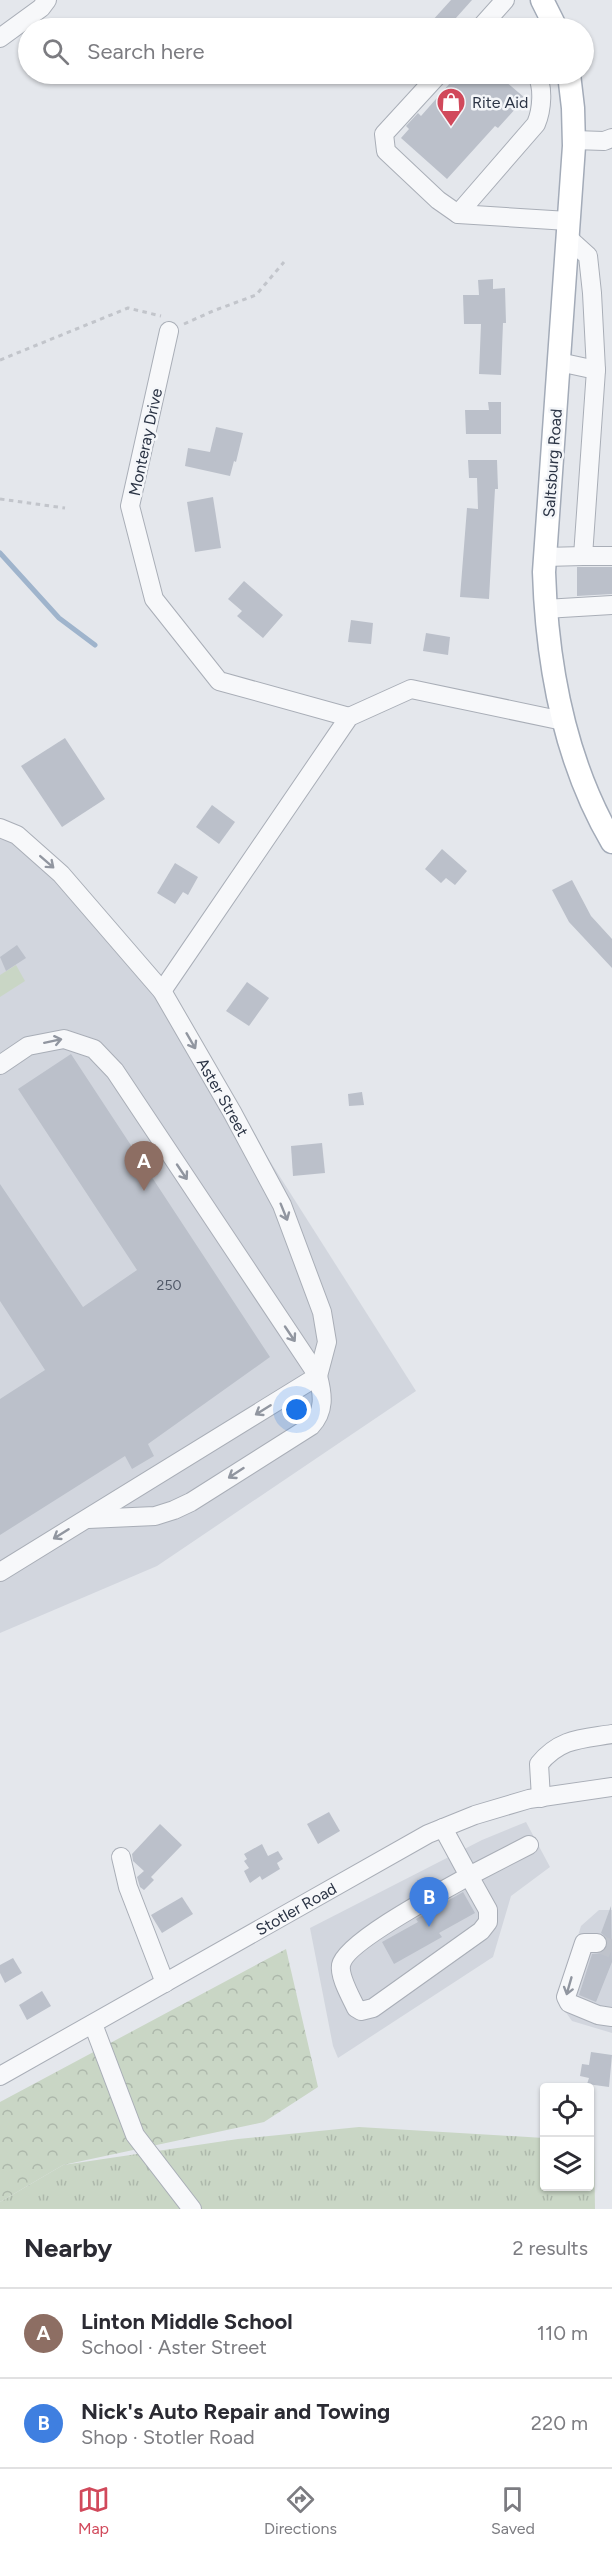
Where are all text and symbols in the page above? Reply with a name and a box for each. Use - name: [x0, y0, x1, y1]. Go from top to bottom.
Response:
- search box: [18, 18, 594, 84]
- icon: search: [39, 35, 72, 68]
- text: Search here: [87, 38, 205, 65]
- shop icon: Rite Aid: [435, 86, 467, 128]
- place label: Rite Aid: [472, 93, 528, 112]
- street label: Monteray Drive: [125, 386, 166, 498]
- street label: Saltsburg Road: [539, 408, 566, 518]
- one-way arrow: [39, 855, 54, 869]
- one-way arrow: [185, 1032, 197, 1049]
- one-way arrow: [42, 1035, 62, 1046]
- street label: Aster Street: [193, 1055, 252, 1140]
- pin: A: [124, 1142, 164, 1191]
- one-way arrow: [176, 1163, 188, 1180]
- one-way arrow: [279, 1203, 290, 1221]
- house number: 250: [157, 1277, 181, 1294]
- one-way arrow: [284, 1326, 296, 1342]
- your location: [282, 1395, 311, 1424]
- one-way arrow: [255, 1404, 272, 1416]
- one-way arrow: [228, 1468, 245, 1480]
- one-way arrow: [53, 1529, 70, 1541]
- pin: B: [410, 1878, 448, 1927]
- street label: Stotler Road: [252, 1879, 340, 1939]
- one-way arrow: [563, 1976, 574, 1995]
- map controls: [540, 2083, 594, 2191]
- button: locate: [540, 2083, 594, 2137]
- button: layers: [540, 2137, 594, 2191]
- text: Nearby: [24, 2232, 112, 2264]
- text: 2 results: [512, 2236, 588, 2260]
- text: Linton Middle School: [81, 2308, 293, 2335]
- text: A: [36, 2321, 51, 2345]
- text: 110 m: [537, 2321, 588, 2345]
- text: School · Aster Street: [81, 2335, 267, 2359]
- text: Nick's Auto Repair and Towing: [81, 2398, 390, 2425]
- text: B: [37, 2411, 50, 2435]
- text: 220 m: [531, 2411, 588, 2435]
- text: Shop · Stotler Road: [81, 2425, 255, 2449]
- tab: Map: [77, 2483, 110, 2538]
- tab: Directions: [264, 2483, 337, 2538]
- tab: Saved: [491, 2483, 535, 2538]

